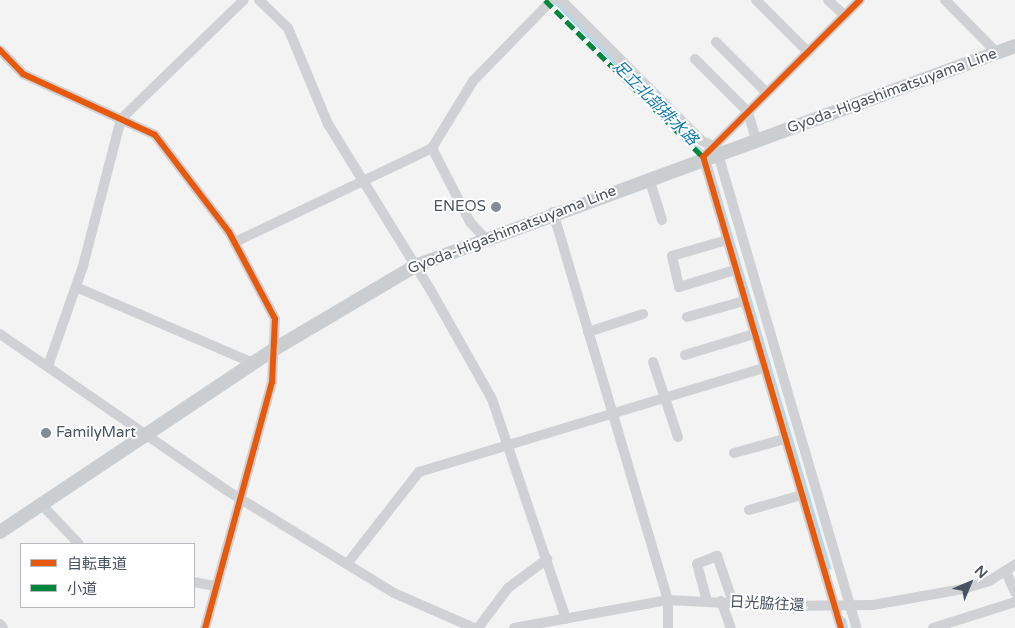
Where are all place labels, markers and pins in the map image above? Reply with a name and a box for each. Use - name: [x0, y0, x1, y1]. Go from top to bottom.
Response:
- place label: ENEOS: [434, 198, 486, 216]
- marker: ENEOS: [490, 201, 502, 213]
- place label: FamilyMart: [56, 424, 136, 442]
- marker: FamilyMart: [40, 427, 52, 439]

